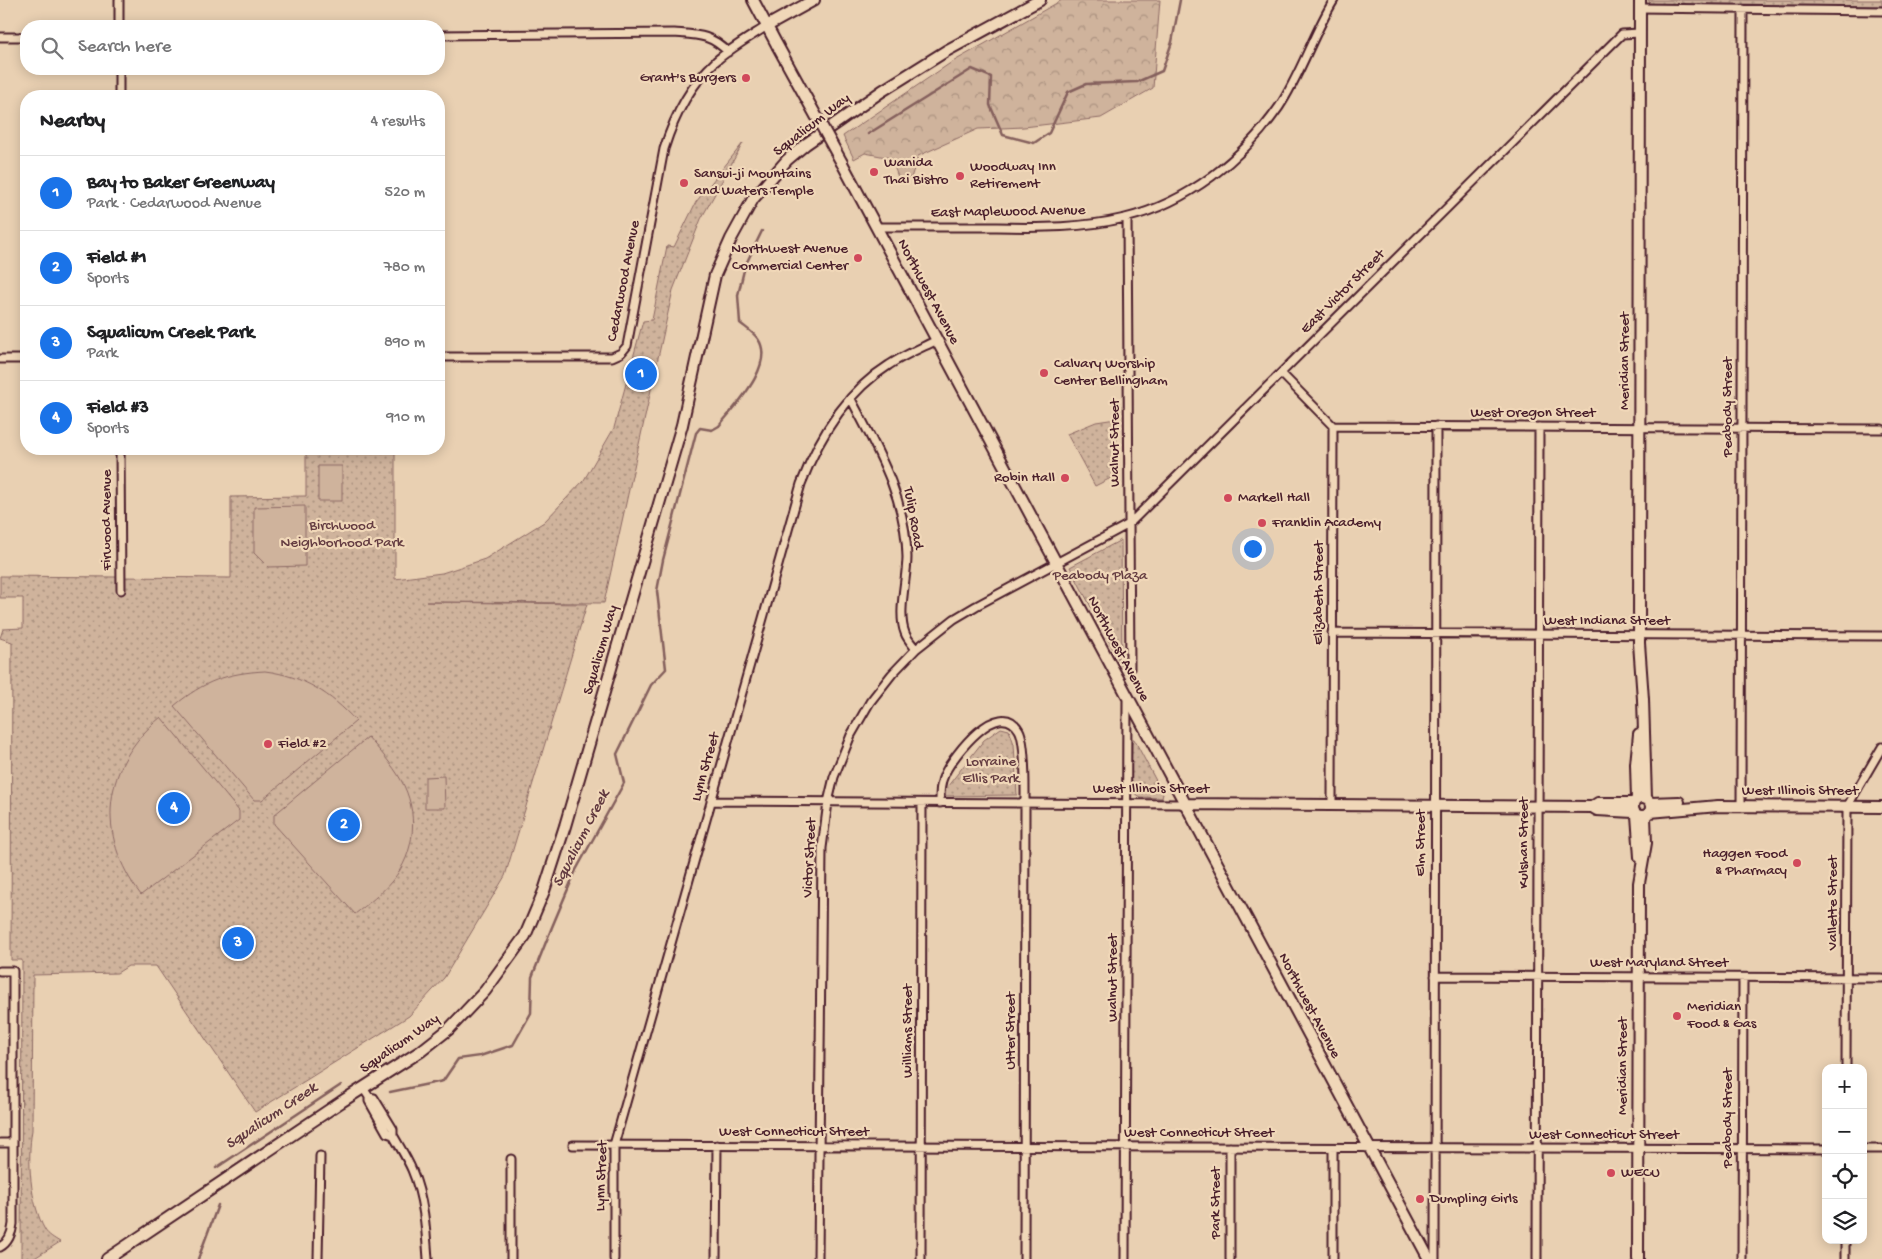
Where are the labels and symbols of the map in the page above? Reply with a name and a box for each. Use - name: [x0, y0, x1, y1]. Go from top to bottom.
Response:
- place label: Grant's Burgers: [640, 69, 736, 87]
- marker: Grant's Burgers: [740, 72, 752, 84]
- street label: Squalicum Way: [770, 89, 855, 161]
- place label: Wanida Thai Bistro: [883, 154, 949, 189]
- place label: Woodway Inn Retirement: [970, 158, 1056, 193]
- place label: Sansui-ji Mountains and Waters Temple: [694, 165, 814, 200]
- marker: Wanida Thai Bistro: [868, 166, 880, 178]
- marker: Woodway Inn Retirement: [954, 170, 966, 182]
- marker: Sansui-ji Mountains and Waters Temple: [678, 177, 690, 189]
- street label: East Maplewood Avenue: [931, 202, 1086, 222]
- street label: Cedarwood Avenue: [603, 219, 645, 343]
- street label: Northwest Avenue: [893, 236, 963, 348]
- place label: Northwest Avenue Commercial Center: [731, 240, 850, 275]
- street label: East Victor Street: [1297, 245, 1390, 338]
- marker: Northwest Avenue Commercial Center: [852, 252, 864, 264]
- street label: Meridian Street: [1616, 310, 1634, 410]
- pin: 1: [625, 355, 657, 393]
- place label: Calvary Worship Center Bellingham: [1054, 355, 1168, 390]
- street label: Peabody Street: [1719, 355, 1737, 458]
- marker: Calvary Worship Center Bellingham: [1038, 367, 1050, 379]
- street label: Walnut Street: [1106, 397, 1124, 487]
- street label: West Oregon Street: [1471, 404, 1597, 422]
- street label: Firwood Avenue: [98, 469, 116, 571]
- place label: Robin Hall: [994, 469, 1055, 487]
- marker: Robin Hall: [1059, 472, 1071, 484]
- street label: Tulip Road: [898, 484, 928, 552]
- place label: Markell Hall: [1238, 489, 1310, 507]
- marker: Markell Hall: [1222, 492, 1234, 504]
- place label: Franklin Academy: [1271, 514, 1382, 532]
- park label: Birchwood Neighborhood Park: [281, 517, 405, 552]
- marker: Franklin Academy: [1256, 517, 1268, 529]
- your location: [1240, 536, 1266, 562]
- street label: Elizabeth Street: [1310, 539, 1328, 645]
- park label: Peabody Plaza: [1052, 567, 1148, 585]
- street label: Northwest Avenue: [1083, 593, 1153, 705]
- street label: Squalicum Way: [580, 602, 623, 697]
- street label: West Indiana Street: [1544, 612, 1672, 630]
- street label: Lynn Street: [688, 729, 725, 803]
- place label: Field #2: [277, 735, 327, 753]
- marker: Field #2: [262, 738, 274, 750]
- park label: Lorraine Ellis Park: [963, 753, 1021, 788]
- street label: West Illinois Street: [1093, 780, 1211, 798]
- street label: West Illinois Street: [1742, 782, 1860, 800]
- water label: Squalicum Creek: [549, 786, 615, 891]
- pin: 4: [158, 789, 190, 827]
- street label: Kulshan Street: [1515, 796, 1533, 889]
- pin: 2: [328, 806, 360, 844]
- street label: Elm Street: [1412, 808, 1430, 876]
- street label: Victor Street: [799, 816, 821, 899]
- place label: Haggen Food & Pharmacy: [1703, 845, 1788, 880]
- street label: Vallette Street: [1824, 854, 1842, 951]
- marker: Haggen Food & Pharmacy: [1791, 857, 1803, 869]
- pin: 3: [222, 924, 254, 962]
- street label: Walnut Street: [1104, 932, 1122, 1022]
- street label: Northwest Avenue: [1274, 950, 1344, 1062]
- street label: West Maryland Street: [1590, 954, 1730, 972]
- street label: Williams Street: [899, 982, 917, 1078]
- street label: Utter Street: [1002, 990, 1020, 1070]
- place label: Meridian Food & Gas: [1686, 998, 1757, 1033]
- street label: Squalicum Way: [357, 1010, 444, 1078]
- marker: Meridian Food & Gas: [1671, 1010, 1683, 1022]
- street label: Meridian Street: [1614, 1015, 1632, 1115]
- street label: Peabody Street: [1719, 1066, 1737, 1169]
- water label: Squalicum Creek: [223, 1078, 323, 1155]
- street label: West Connecticut Street: [719, 1123, 871, 1141]
- street label: West Connecticut Street: [1124, 1124, 1276, 1142]
- street label: West Connecticut Street: [1529, 1126, 1681, 1144]
- street label: Lynn Street: [592, 1138, 612, 1212]
- place label: WECU: [1621, 1164, 1660, 1182]
- street label: Park Street: [1207, 1165, 1225, 1240]
- marker: WECU: [1605, 1167, 1617, 1179]
- place label: Dumpling Girls: [1429, 1190, 1518, 1208]
- marker: Dumpling Girls: [1414, 1193, 1426, 1205]

